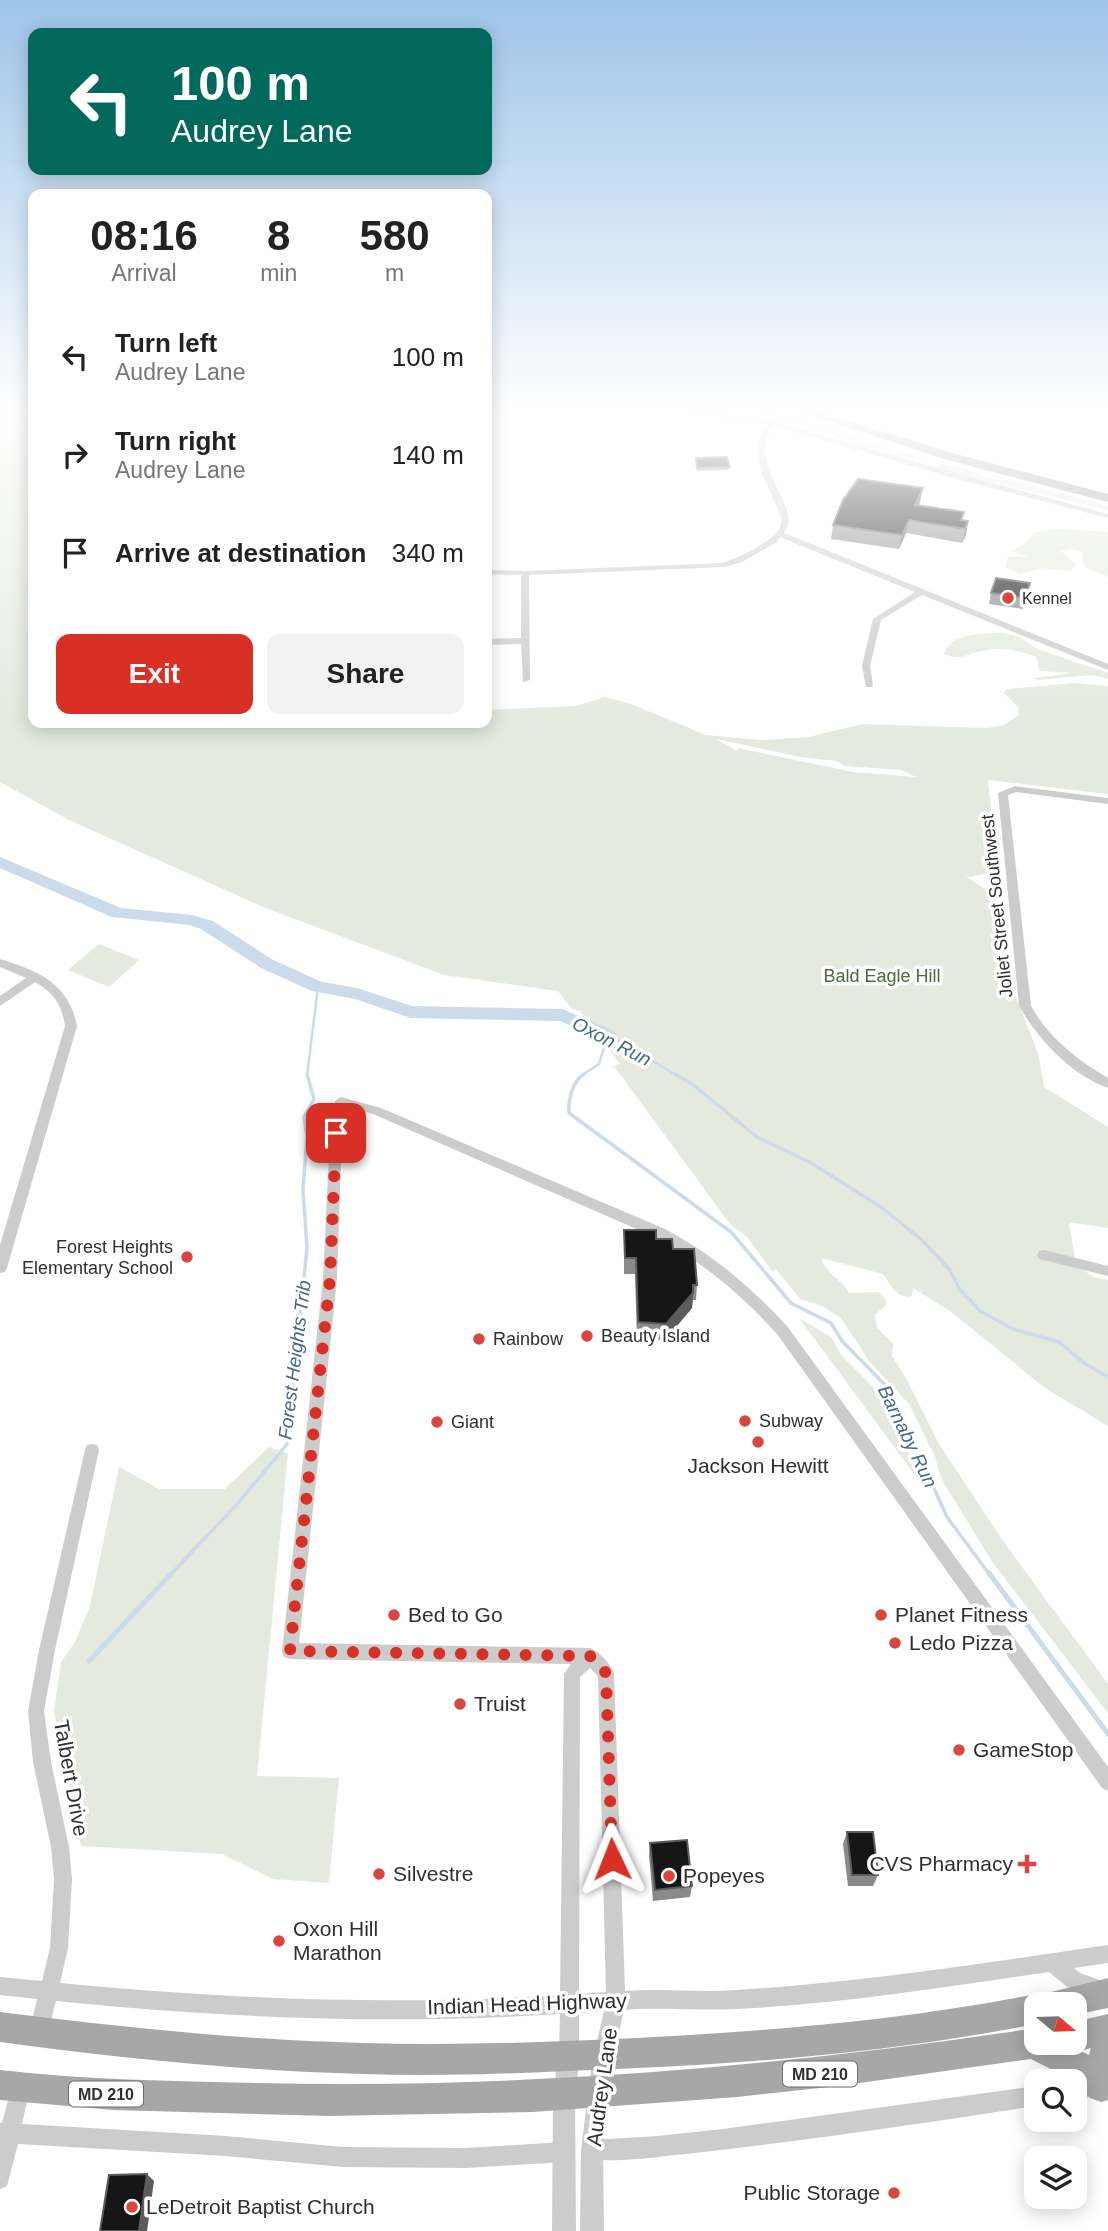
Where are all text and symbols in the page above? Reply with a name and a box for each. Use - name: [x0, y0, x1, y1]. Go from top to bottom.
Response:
- icon: left: [56, 56, 147, 147]
- text: 100 m: [171, 56, 310, 110]
- text: Audrey Lane: [171, 113, 352, 149]
- text: 08:16: [90, 212, 198, 259]
- text: 8: [267, 212, 290, 259]
- text: 580: [360, 212, 430, 259]
- text: Arrival: [111, 260, 177, 286]
- text: min: [260, 260, 297, 286]
- text: m: [385, 260, 404, 286]
- text: Turn left: [115, 328, 217, 358]
- icon: left: [56, 338, 94, 376]
- text: 100 m: [392, 342, 464, 372]
- text: Audrey Lane: [115, 359, 245, 385]
- text: Turn right: [115, 426, 236, 456]
- icon: right: [56, 436, 94, 474]
- text: 140 m: [392, 440, 464, 470]
- text: Audrey Lane: [115, 457, 245, 483]
- icon: arrive: [56, 534, 94, 572]
- text: Arrive at destination: [115, 538, 366, 568]
- text: 340 m: [392, 538, 464, 568]
- marker: Kennel: [1000, 590, 1016, 606]
- place label: Kennel: [1022, 590, 1072, 607]
- button: Exit: [56, 634, 253, 714]
- button: Share: [267, 634, 464, 714]
- street label: Joliet Street Southwest: [977, 813, 1017, 999]
- park label: Bald Eagle Hill: [823, 966, 941, 986]
- water label: Oxon Run: [569, 1013, 655, 1070]
- pin: [306, 1103, 366, 1163]
- icon: arrive: [317, 1114, 355, 1152]
- place label: Forest Heights Elementary School: [22, 1237, 173, 1278]
- marker: Forest Heights Elementary School: [179, 1249, 195, 1265]
- water label: Forest Heights Trib: [274, 1279, 315, 1441]
- place label: Beauty Island: [601, 1326, 710, 1346]
- marker: Beauty Island: [579, 1328, 595, 1344]
- place label: Rainbow: [493, 1329, 564, 1349]
- marker: Rainbow: [471, 1331, 487, 1347]
- water label: Barnaby Run: [874, 1382, 941, 1491]
- place label: Subway: [759, 1411, 823, 1431]
- place label: Giant: [451, 1412, 494, 1432]
- marker: Subway: [737, 1413, 753, 1429]
- marker: Giant: [429, 1414, 445, 1430]
- marker: Jackson Hewitt: [750, 1434, 766, 1450]
- place label: Jackson Hewitt: [687, 1454, 829, 1477]
- place label: Bed to Go: [408, 1603, 503, 1626]
- place label: Planet Fitness: [895, 1603, 1028, 1626]
- marker: Bed to Go: [386, 1607, 402, 1623]
- marker: Planet Fitness: [873, 1607, 889, 1623]
- place label: Ledo Pizza: [909, 1631, 1013, 1654]
- marker: Ledo Pizza: [887, 1635, 903, 1651]
- place label: Truist: [474, 1692, 526, 1715]
- marker: Truist: [452, 1696, 468, 1712]
- street label: Talbert Drive: [50, 1718, 93, 1838]
- place label: GameStop: [973, 1738, 1073, 1761]
- marker: GameStop: [951, 1742, 967, 1758]
- position arrow: [575, 1822, 649, 1896]
- place label: CVS Pharmacy: [869, 1852, 1013, 1875]
- marker: CVS Pharmacy: [1019, 1856, 1035, 1872]
- place label: Silvestre: [393, 1862, 474, 1885]
- place label: Popeyes: [683, 1864, 765, 1887]
- marker: Silvestre: [371, 1866, 387, 1882]
- marker: Popeyes: [661, 1868, 677, 1884]
- place label: Oxon Hill Marathon: [293, 1917, 382, 1964]
- marker: Oxon Hill Marathon: [271, 1933, 287, 1949]
- street label: Indian Head Highway: [427, 1989, 628, 2018]
- north arrow: [1024, 1992, 1087, 2054]
- map controls: [1024, 1992, 1087, 2209]
- street label: Audrey Lane: [582, 2026, 621, 2147]
- road number: MD 210: [783, 2062, 857, 2086]
- button: search: [1024, 2069, 1087, 2132]
- road number: MD 210: [69, 2082, 143, 2106]
- button: layers: [1024, 2146, 1087, 2209]
- place label: Public Storage: [743, 2181, 880, 2204]
- marker: Public Storage: [886, 2185, 902, 2201]
- place label: LeDetroit Baptist Church: [146, 2195, 375, 2218]
- marker: LeDetroit Baptist Church: [124, 2199, 140, 2215]

